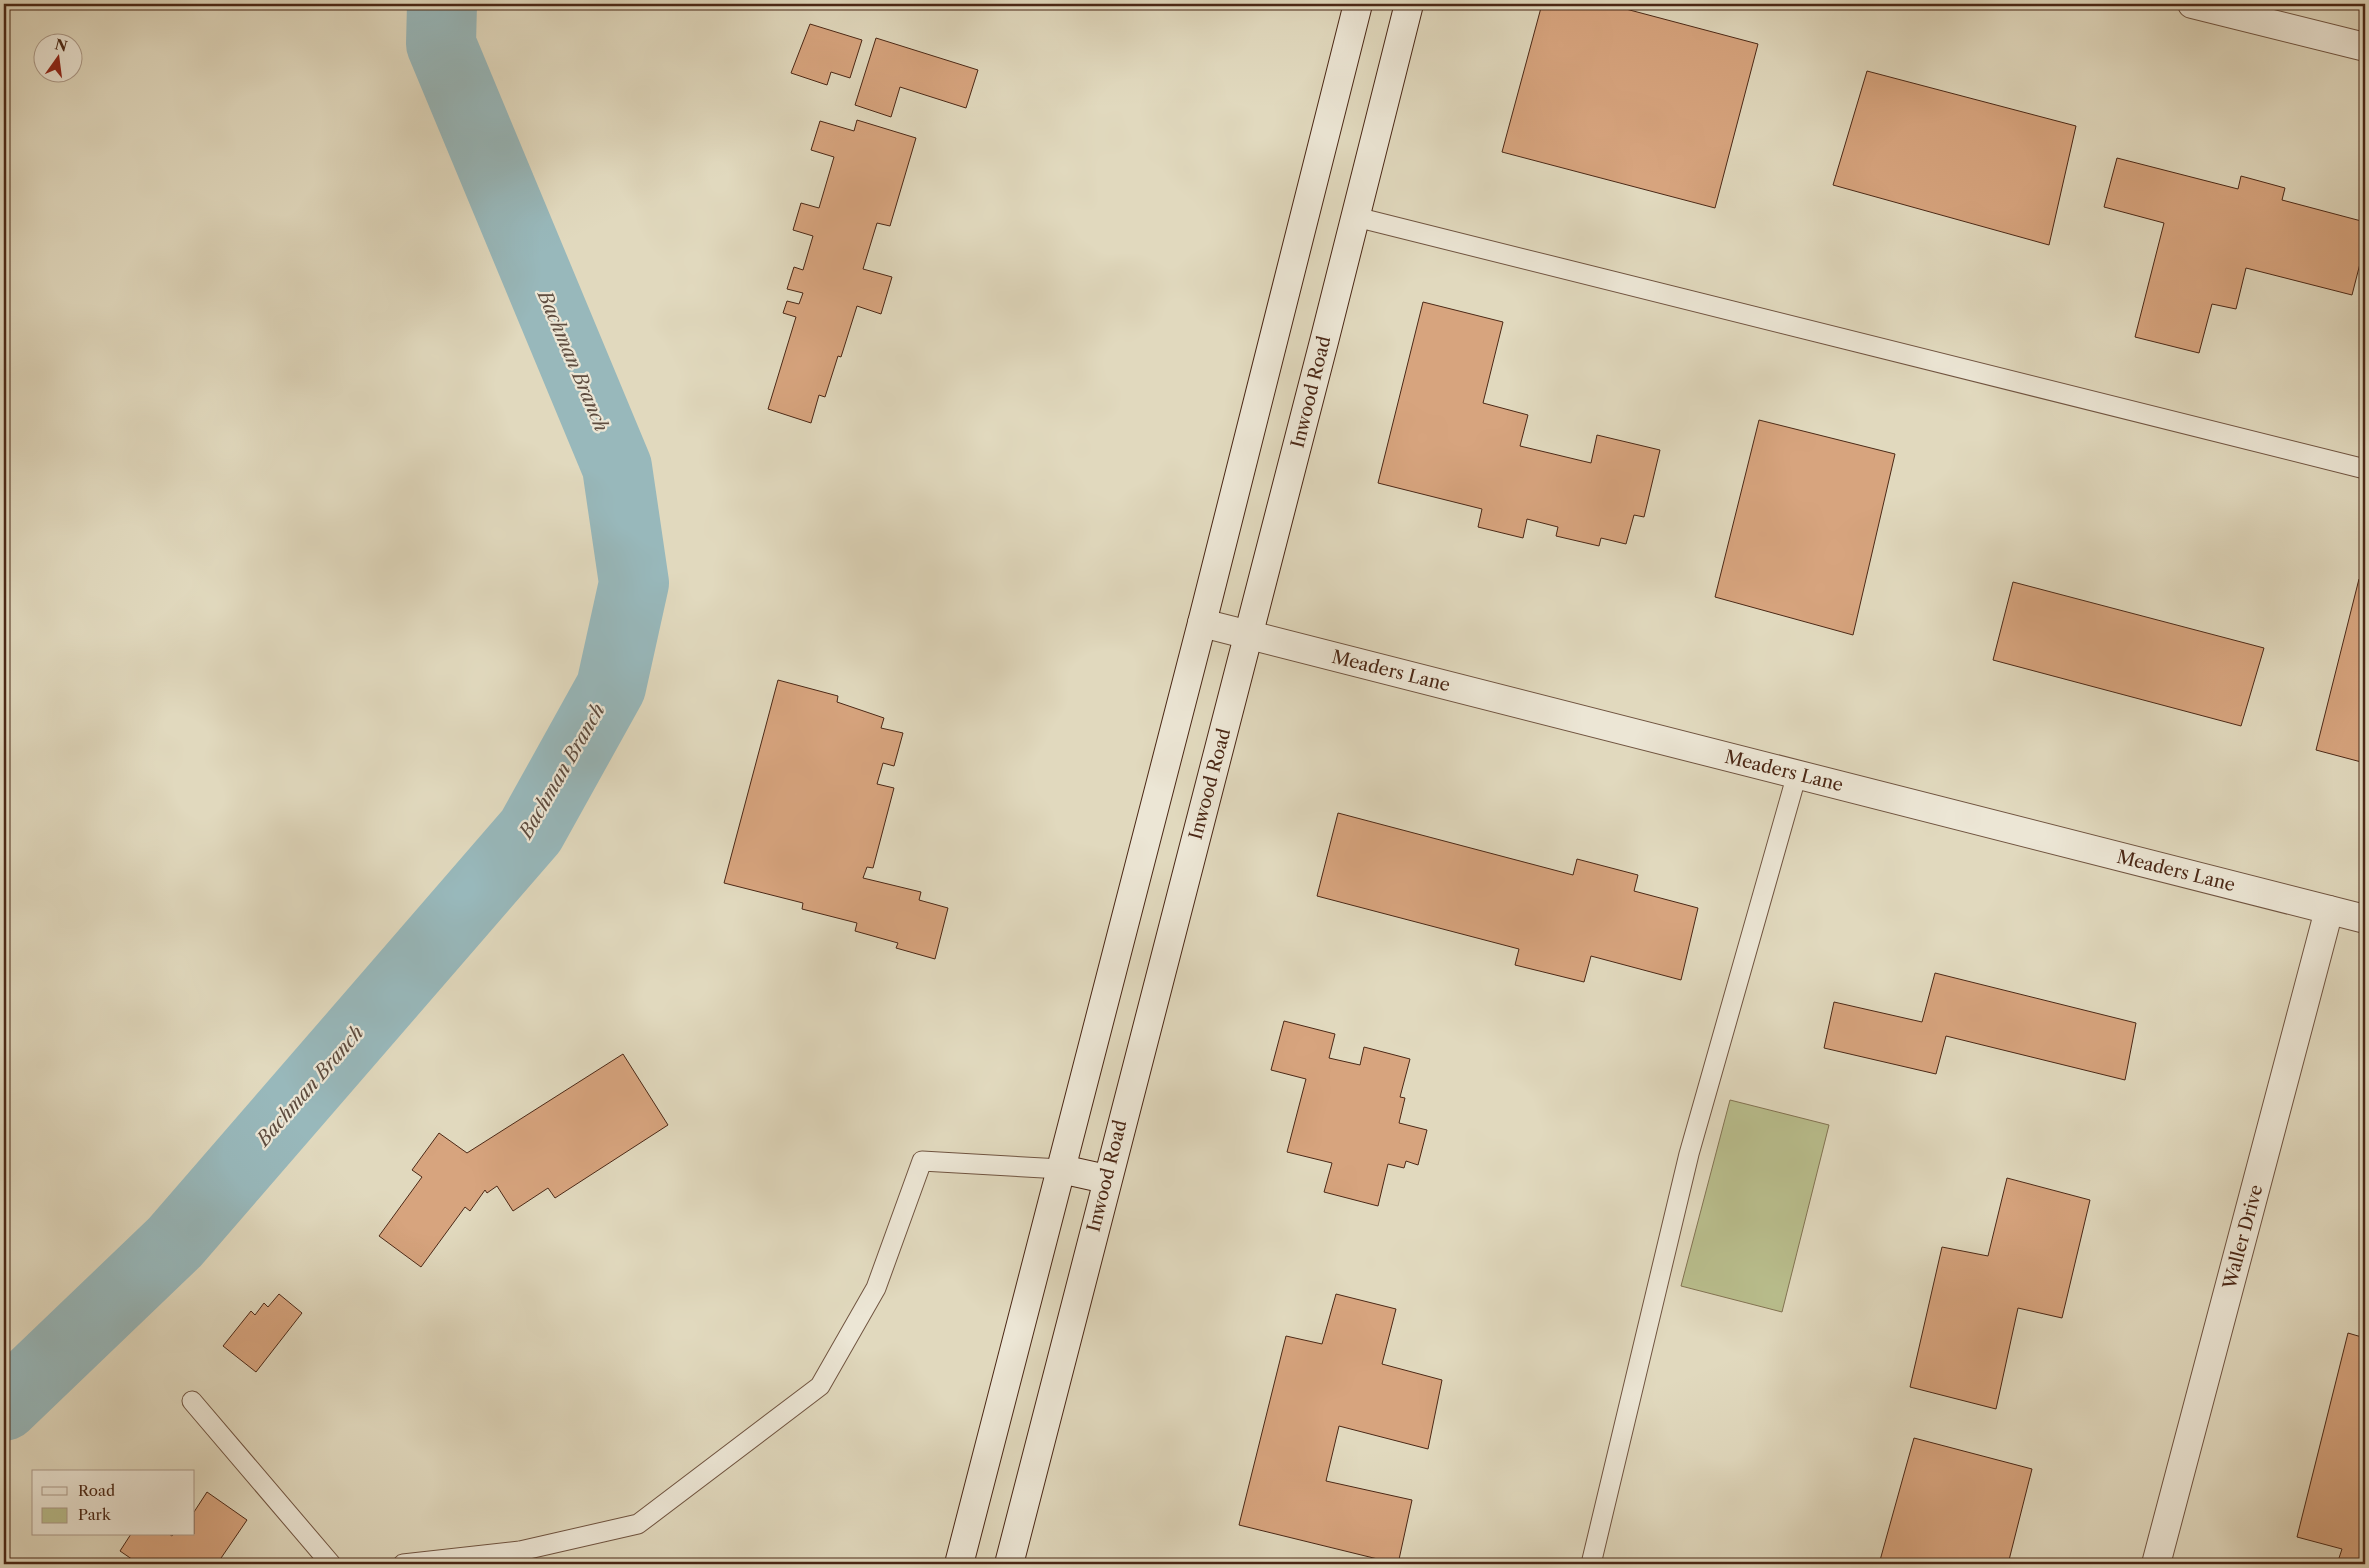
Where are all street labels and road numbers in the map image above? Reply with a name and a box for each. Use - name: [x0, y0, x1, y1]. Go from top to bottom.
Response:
- street label: Inwood Road: [1286, 334, 1336, 450]
- street label: Meaders Lane: [1330, 646, 1452, 696]
- street label: Inwood Road: [1185, 726, 1235, 842]
- street label: Meaders Lane: [1723, 746, 1845, 796]
- street label: Meaders Lane: [2115, 846, 2237, 896]
- street label: Inwood Road: [1082, 1118, 1132, 1234]
- street label: Waller Drive: [2218, 1182, 2267, 1293]

